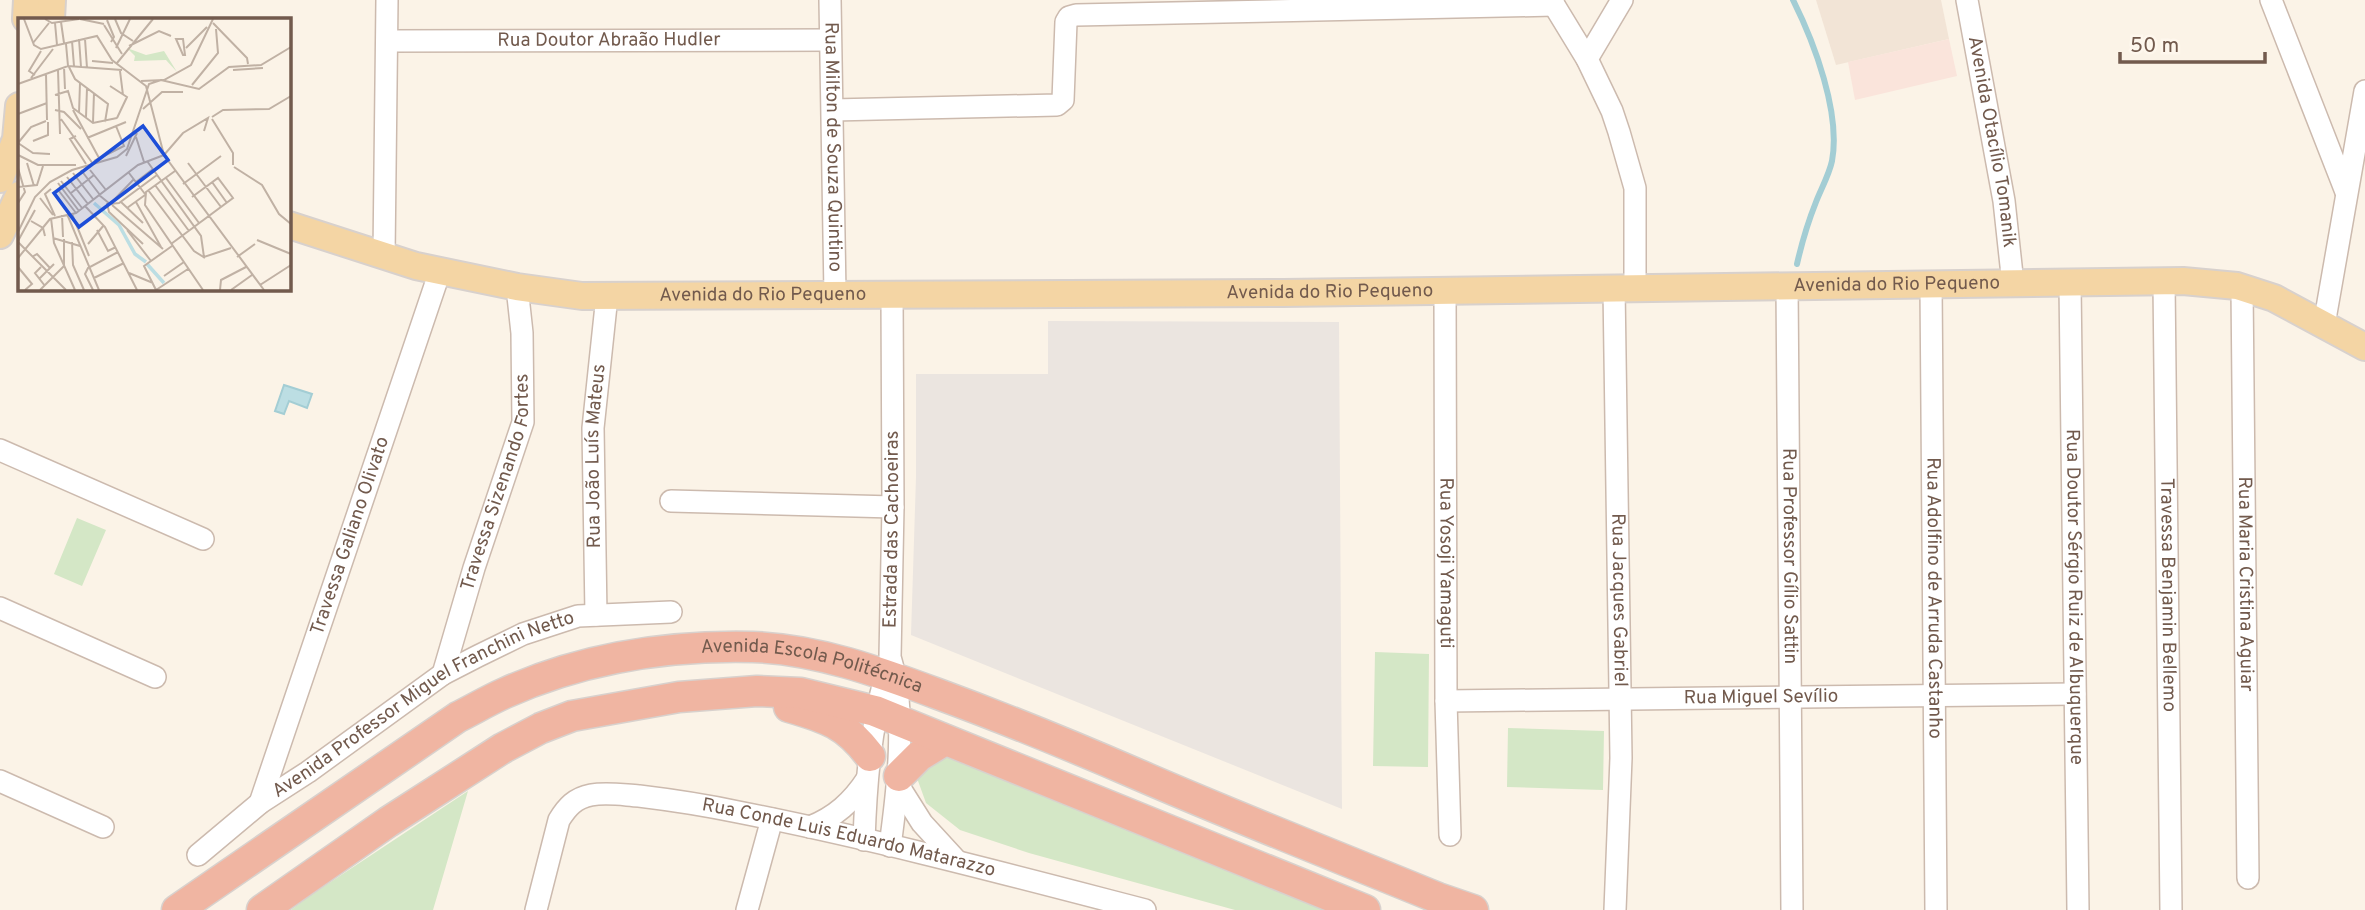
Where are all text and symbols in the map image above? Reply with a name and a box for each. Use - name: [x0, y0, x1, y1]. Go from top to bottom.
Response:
- inset map: [18, 18, 290, 290]
- scale bar: [2120, 21, 2265, 65]
- street label: Rua Milton de Souza Quintino: [818, 22, 847, 272]
- street label: Rua Doutor Abraão Hudler: [497, 28, 721, 53]
- text: 50 m: [2130, 33, 2179, 60]
- street label: Avenida Otacílio Tomanik: [1962, 34, 2021, 249]
- street label: Avenida do Rio Pequeno: [1793, 271, 2000, 298]
- street label: Avenida do Rio Pequeno: [1226, 279, 1433, 305]
- street label: Avenida do Rio Pequeno: [659, 283, 866, 308]
- street label: Rua João Luís Mateus: [581, 363, 612, 548]
- street label: Travessa Sizenando Fortes: [456, 374, 536, 594]
- street label: Rua Doutor Sérgio Ruiz de Albuquerque: [2060, 429, 2088, 765]
- street label: Estrada das Cachoeiras: [879, 430, 905, 628]
- street label: Travessa Galiano Olivato: [306, 434, 395, 638]
- street label: Rua Professor Gílio Sattin: [1776, 448, 1802, 664]
- street label: Rua Adolfino de Arruda Castanho: [1920, 457, 1947, 739]
- street label: Rua Maria Cristina Aguiar: [2232, 476, 2258, 692]
- street label: Rua Yosoji Yamaguti: [1433, 477, 1458, 649]
- street label: Travessa Benjamin Bellemo: [2154, 478, 2181, 712]
- street label: Rua Jacques Gabriel: [1605, 513, 1632, 687]
- street label: Avenida Professor Miguel Franchini Netto: [268, 606, 578, 804]
- street label: Avenida Escola Politécnica: [700, 635, 926, 699]
- street label: Rua Miguel Sevílio: [1684, 685, 1838, 710]
- street label: Rua Conde Luis Eduardo Matarazzo: [700, 793, 998, 883]

